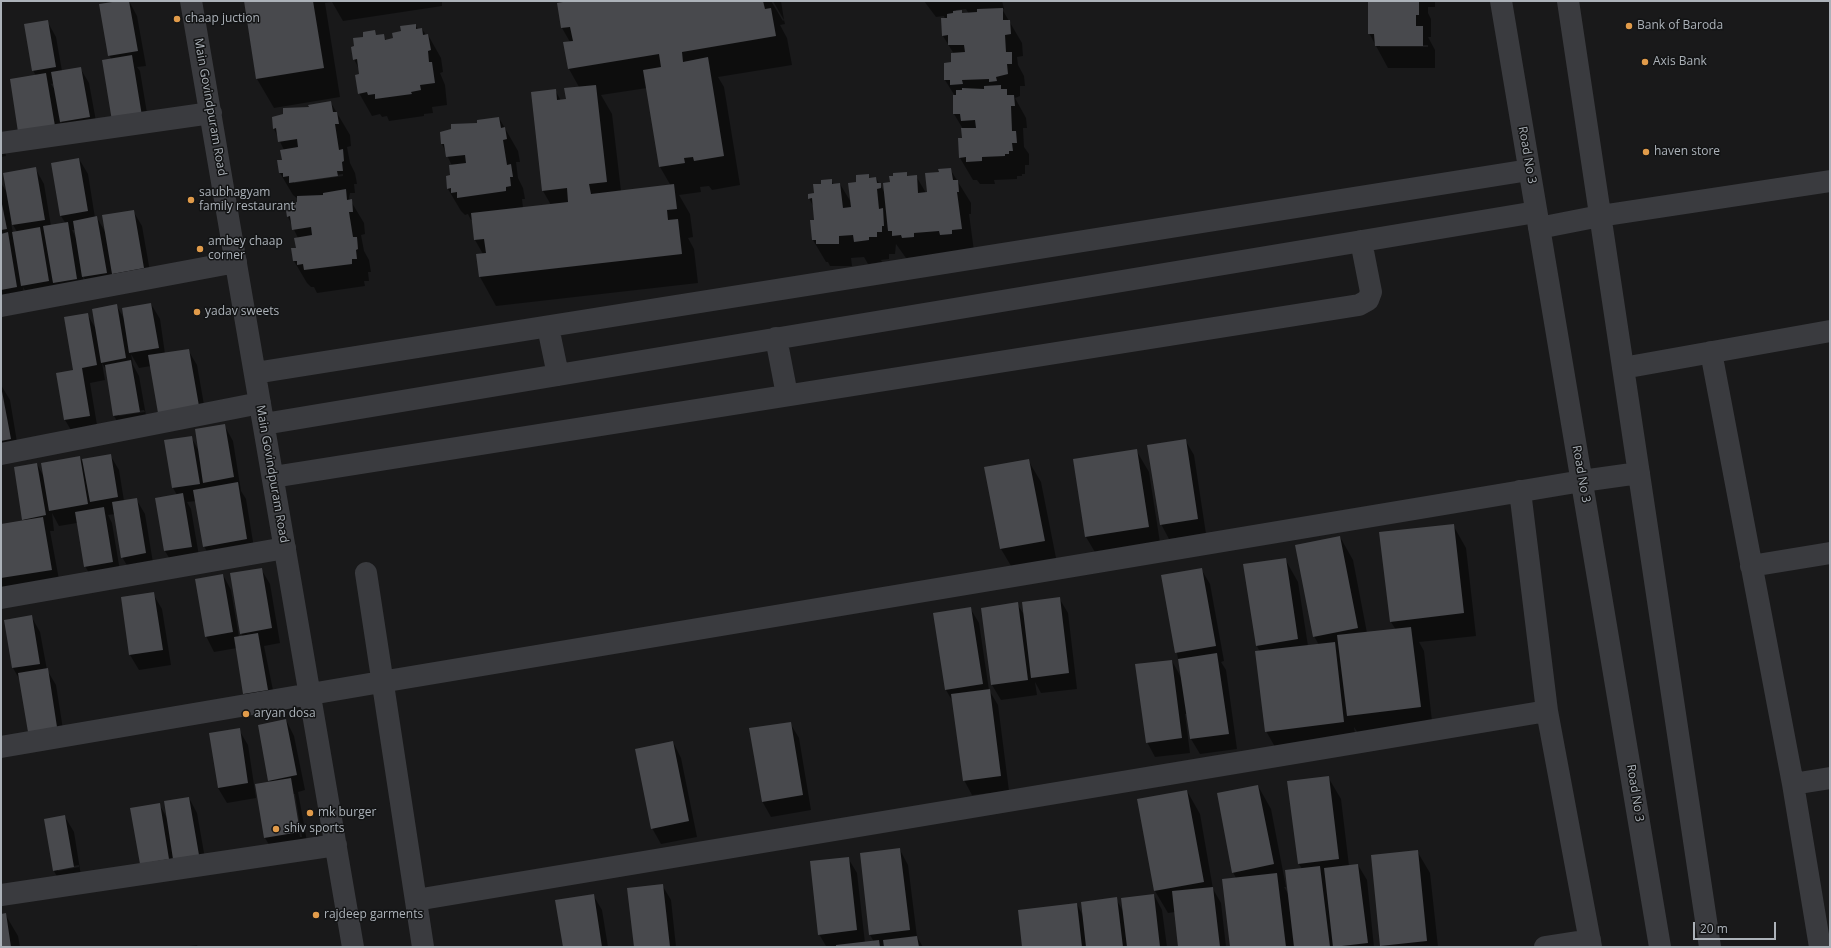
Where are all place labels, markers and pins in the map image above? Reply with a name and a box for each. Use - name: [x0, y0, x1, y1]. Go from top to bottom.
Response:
- place label: chaap juction: [185, 12, 260, 26]
- marker: chaap juction: [172, 14, 182, 24]
- place label: Bank of Baroda: [1637, 19, 1723, 33]
- marker: Bank of Baroda: [1624, 21, 1634, 31]
- place label: Axis Bank: [1653, 55, 1707, 69]
- marker: Axis Bank: [1640, 57, 1650, 67]
- place label: haven store: [1654, 145, 1720, 159]
- marker: haven store: [1641, 147, 1651, 157]
- place label: saubhagyam family restaurant: [199, 186, 295, 214]
- marker: saubhagyam family restaurant: [186, 195, 196, 205]
- place label: ambey chaap corner: [208, 235, 283, 263]
- marker: ambey chaap corner: [195, 244, 205, 254]
- place label: yadav sweets: [205, 305, 279, 319]
- marker: yadav sweets: [192, 307, 202, 317]
- place label: aryan dosa: [254, 707, 316, 721]
- marker: aryan dosa: [241, 709, 251, 719]
- place label: mk burger: [318, 806, 376, 820]
- marker: mk burger: [305, 808, 315, 818]
- place label: shiv sports: [284, 822, 344, 836]
- marker: shiv sports: [271, 824, 281, 834]
- place label: rajdeep garments: [324, 908, 423, 922]
- marker: rajdeep garments: [311, 910, 321, 920]

